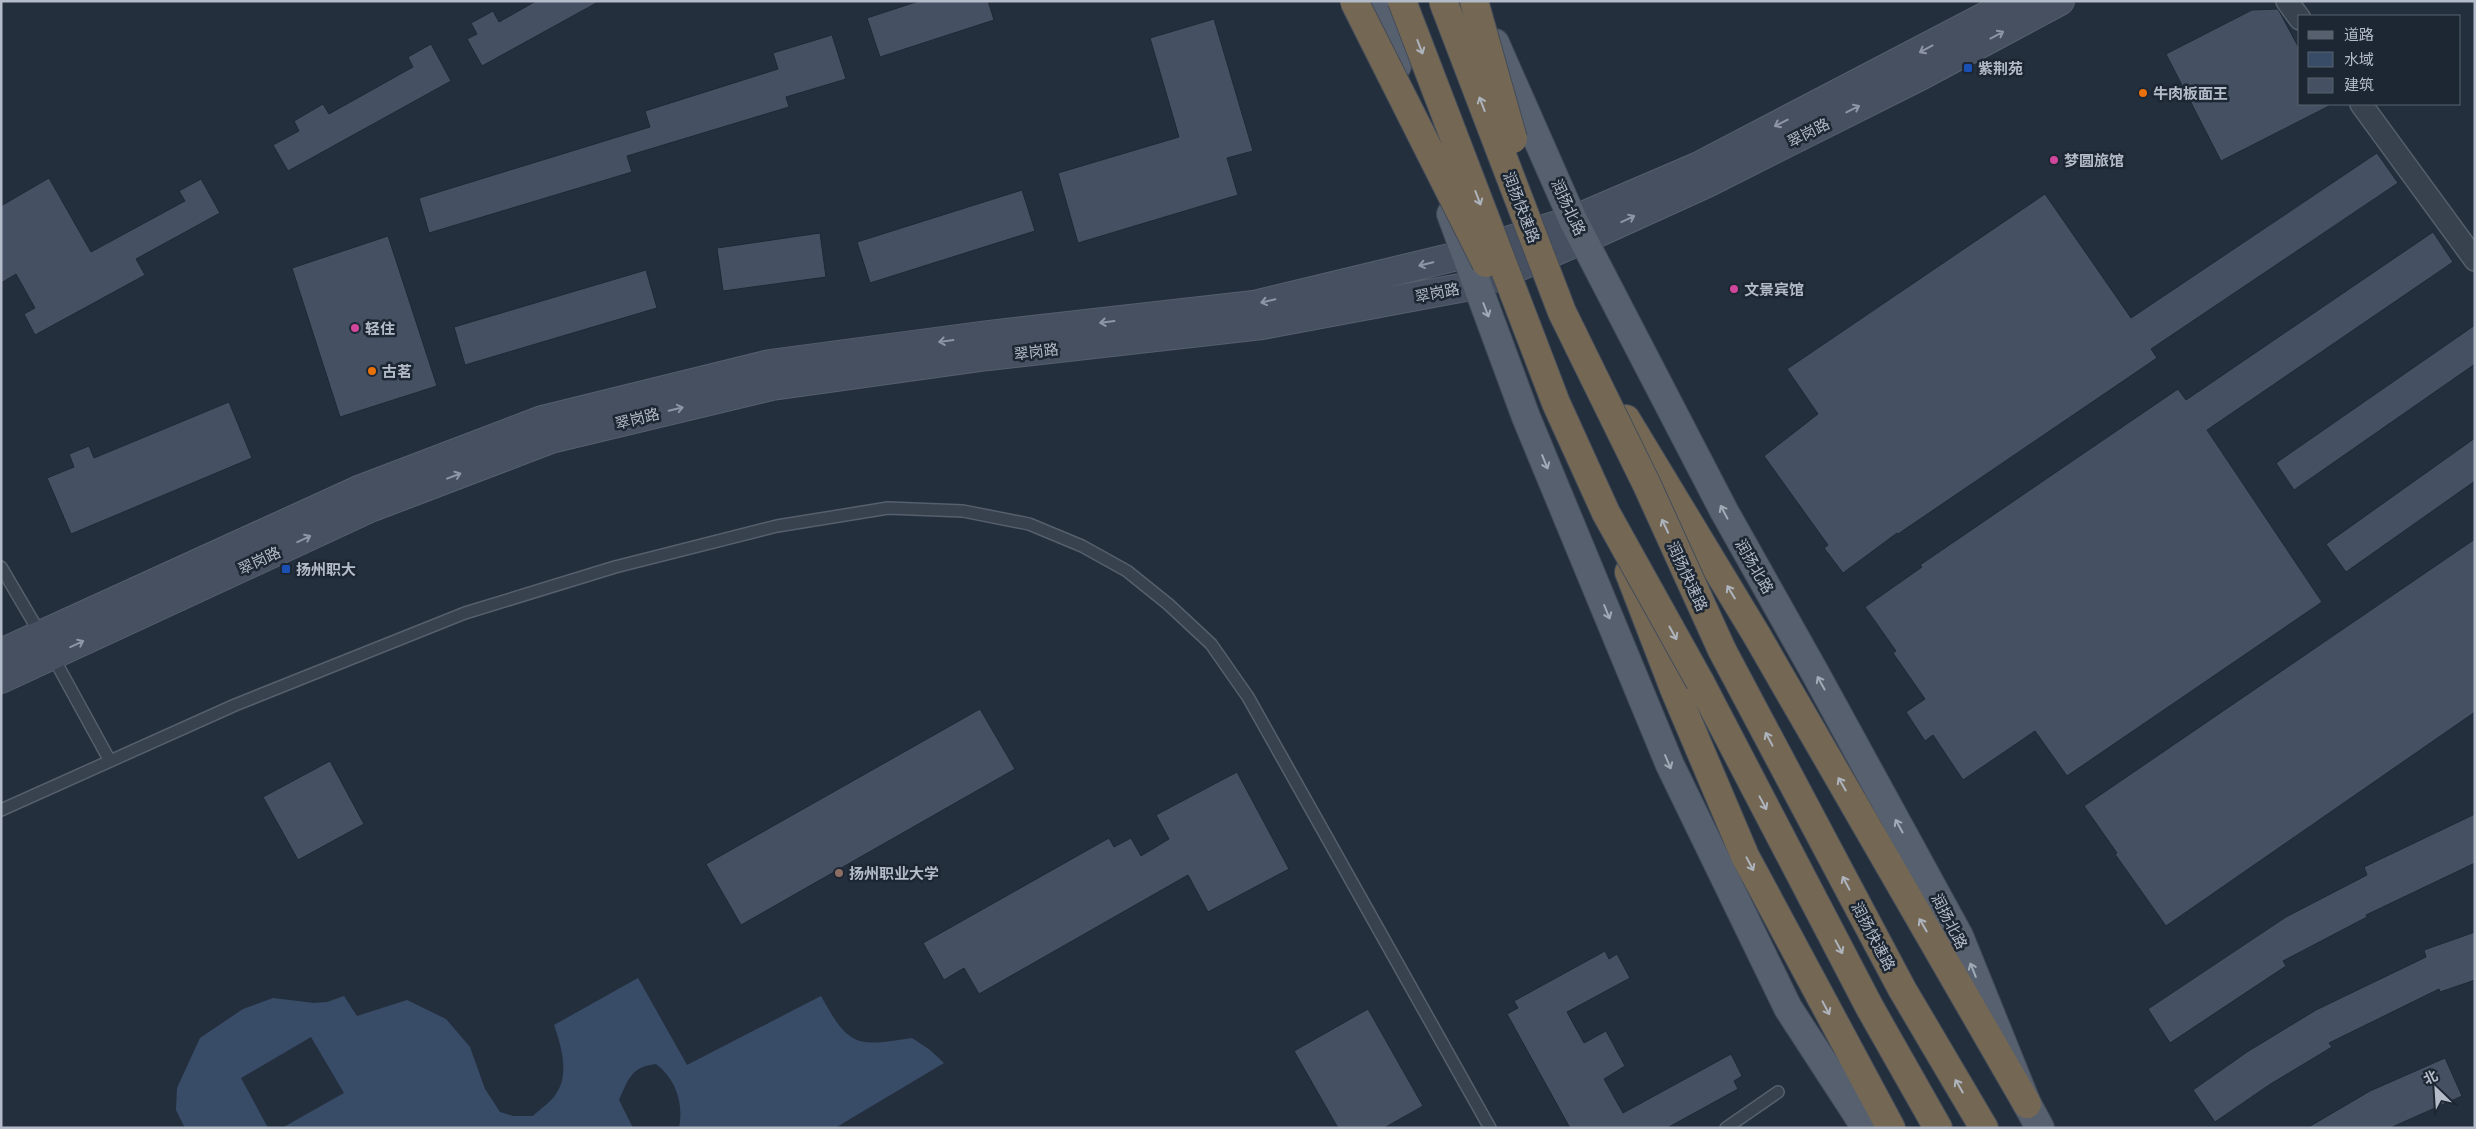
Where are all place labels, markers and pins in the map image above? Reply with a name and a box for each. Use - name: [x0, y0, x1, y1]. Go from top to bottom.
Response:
- place label: 紫荆苑: [1978, 59, 2023, 77]
- marker: 紫荆苑: [1962, 62, 1974, 74]
- place label: 牛肉板面王: [2153, 84, 2228, 102]
- marker: 牛肉板面王: [2137, 87, 2149, 99]
- place label: 梦圆旅馆: [2064, 151, 2124, 169]
- marker: 梦圆旅馆: [2048, 154, 2060, 166]
- place label: 文景宾馆: [1744, 280, 1804, 298]
- marker: 文景宾馆: [1728, 283, 1740, 295]
- place label: 轻住: [365, 319, 395, 337]
- marker: 轻住: [349, 322, 361, 334]
- place label: 古茗: [382, 362, 412, 380]
- marker: 古茗: [366, 365, 378, 377]
- place label: 扬州职大: [296, 560, 356, 578]
- marker: 扬州职大: [280, 563, 292, 575]
- place label: 扬州职业大学: [849, 864, 939, 882]
- marker: 扬州职业大学: [833, 867, 845, 879]

